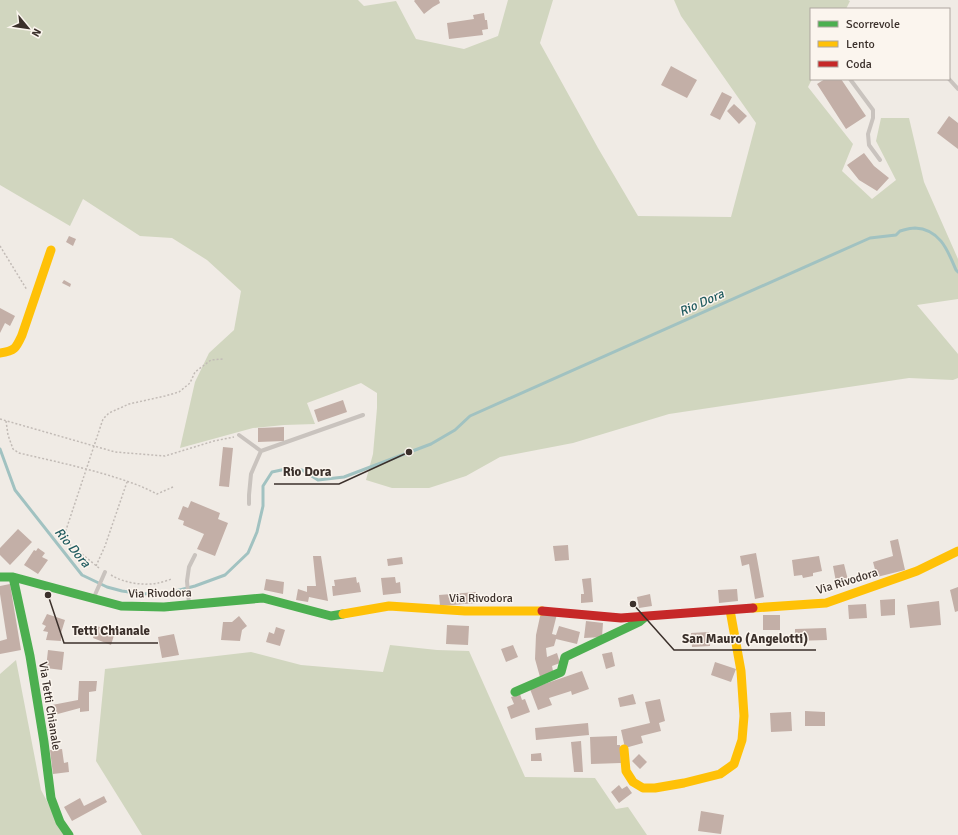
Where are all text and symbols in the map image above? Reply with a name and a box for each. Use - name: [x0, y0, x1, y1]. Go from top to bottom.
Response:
- north arrow: [8, 8, 48, 48]
- legend: [810, 8, 950, 80]
- text: Scorrevole: [846, 17, 900, 32]
- text: N: [29, 26, 44, 39]
- text: Lento: [846, 37, 875, 52]
- text: Coda: [846, 57, 872, 72]
- water label: Rio Dora: [676, 286, 727, 320]
- callout: Rio Dora: [274, 459, 339, 484]
- text: Rio Dora: [283, 464, 332, 480]
- water label: Rio Dora: [51, 524, 94, 571]
- street label: Via Rivodora: [814, 565, 880, 598]
- street label: Via Rivodora: [128, 585, 192, 602]
- street label: Via Rivodora: [449, 591, 513, 606]
- callout: Tetti Chianale: [64, 618, 158, 643]
- text: Tetti Chianale: [72, 623, 151, 639]
- callout: San Mauro (Angelotti): [674, 625, 816, 650]
- text: San Mauro (Angelotti): [682, 631, 808, 647]
- street label: Via Tetti Chianale: [35, 661, 64, 751]

